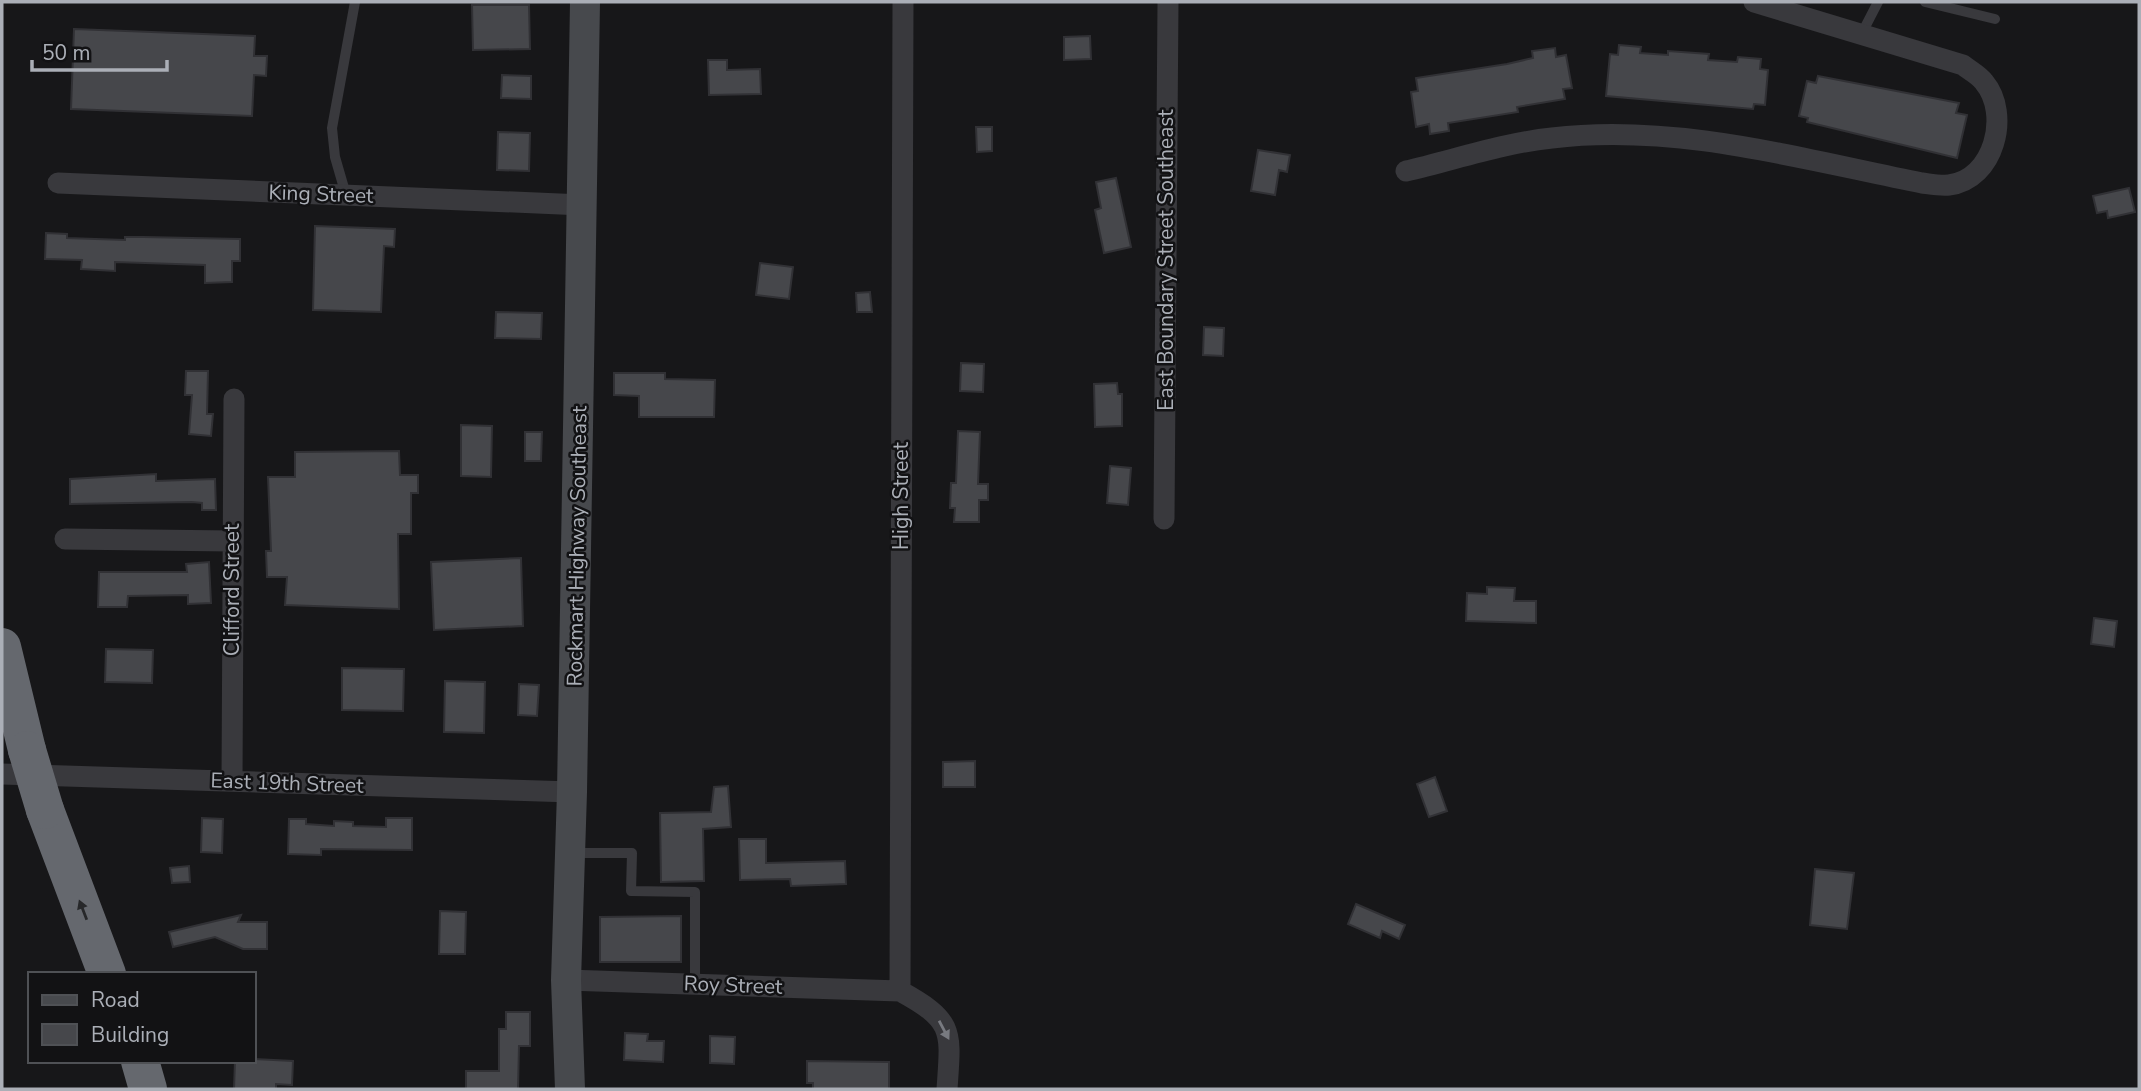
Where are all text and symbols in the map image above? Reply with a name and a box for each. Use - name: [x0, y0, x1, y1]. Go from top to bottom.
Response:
- scale bar: [32, 28, 166, 72]
- text: 50 m: [42, 39, 91, 67]
- street label: East Boundary Street Southeast: [1152, 109, 1180, 411]
- street label: King Street: [268, 178, 375, 210]
- street label: Rockmart Highway Southeast: [561, 405, 593, 687]
- street label: High Street: [887, 441, 915, 550]
- street label: Clifford Street: [218, 523, 246, 656]
- street label: East 19th Street: [210, 766, 365, 800]
- one-way arrow: [77, 899, 88, 920]
- street label: Roy Street: [683, 969, 784, 1001]
- legend: [28, 972, 256, 1063]
- text: Road: [91, 986, 140, 1014]
- one-way arrow: [938, 1020, 950, 1040]
- text: Building: [91, 1021, 169, 1049]

